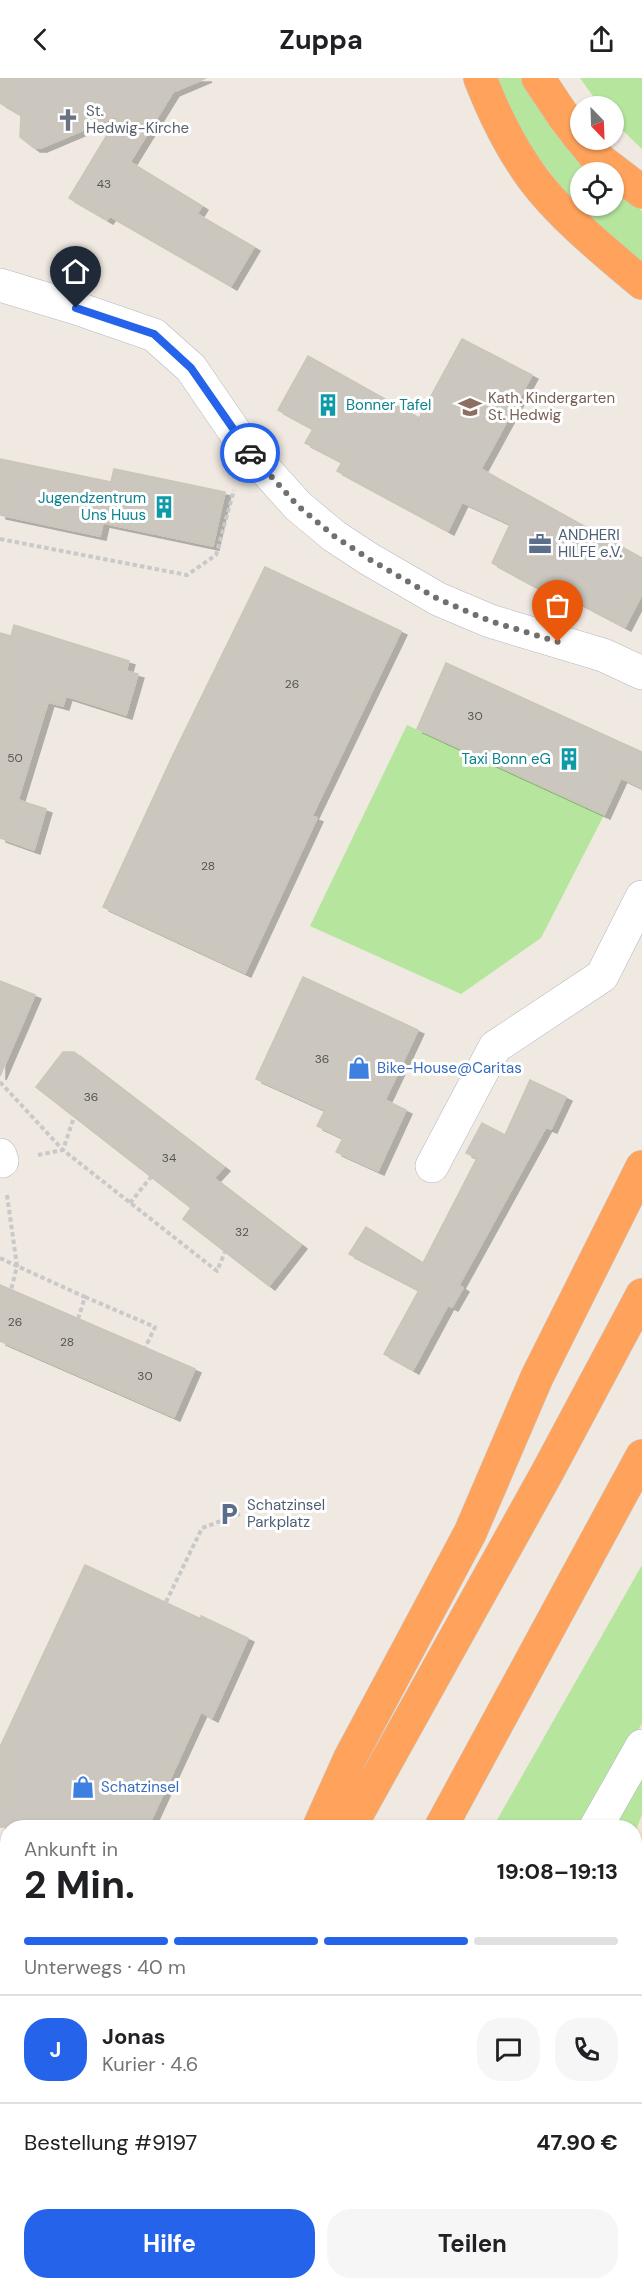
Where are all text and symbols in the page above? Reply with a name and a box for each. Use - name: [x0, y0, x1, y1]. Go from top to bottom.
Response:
- text: Zuppa: [279, 22, 363, 57]
- icon: back: [24, 23, 57, 56]
- icon: share: [585, 23, 618, 56]
- north arrow: [570, 96, 624, 150]
- map controls: [570, 96, 624, 216]
- place label: St. Hedwig-Kirche: [86, 101, 189, 138]
- church icon: St. Hedwig-Kirche: [55, 107, 81, 133]
- button: locate: [570, 162, 624, 216]
- house number: 43: [97, 176, 111, 192]
- pin: [50, 246, 101, 308]
- icon: home: [59, 255, 92, 288]
- place label: Kath. Kindergarten St. Hedwig: [488, 388, 615, 425]
- building icon: Bonner Tafel: [315, 392, 341, 418]
- school or university icon: Kath. Kindergarten St. Hedwig: [457, 394, 483, 420]
- place label: Bonner Tafel: [346, 395, 431, 415]
- courier: [220, 423, 280, 483]
- icon: car: [234, 437, 267, 470]
- place label: Jugendzentrum Uns Huus: [38, 488, 146, 525]
- building icon: Jugendzentrum Uns Huus: [151, 494, 177, 520]
- place label: ANDHERI HILFE e.V.: [558, 525, 622, 562]
- office icon: ANDHERI HILFE e.V.: [527, 531, 553, 557]
- pin: [532, 580, 583, 642]
- icon: bag: [541, 589, 574, 622]
- house number: 26: [285, 676, 299, 692]
- house number: 30: [467, 708, 483, 724]
- building icon: Taxi Bonn eG: [556, 746, 582, 772]
- place label: Taxi Bonn eG: [461, 749, 551, 769]
- house number: 50: [7, 750, 23, 766]
- house number: 28: [201, 858, 215, 874]
- house number: 36: [315, 1051, 329, 1067]
- shop icon: Bike-House@Caritas: [346, 1055, 372, 1081]
- place label: Bike-House@Caritas: [377, 1058, 522, 1078]
- house number: 36: [84, 1089, 98, 1105]
- house number: 34: [162, 1150, 176, 1166]
- house number: 32: [235, 1224, 249, 1240]
- house number: 26: [8, 1314, 22, 1330]
- house number: 28: [60, 1334, 74, 1350]
- house number: 30: [137, 1368, 153, 1384]
- place label: Schatzinsel Parkplatz: [247, 1495, 325, 1532]
- parking icon: Schatzinsel Parkplatz: [216, 1501, 242, 1527]
- shop icon: Schatzinsel: [70, 1774, 96, 1800]
- place label: Schatzinsel: [101, 1777, 179, 1797]
- text: Ankunft in: [24, 1836, 118, 1862]
- text: 19:08–19:13: [497, 1857, 618, 1886]
- text: 2 Min.: [24, 1859, 135, 1910]
- text: Unterwegs · 40 m: [24, 1954, 186, 1980]
- button: chat: [477, 2018, 540, 2081]
- button: phone: [555, 2018, 618, 2081]
- text: Jonas: [102, 2022, 166, 2051]
- text: J: [50, 2035, 61, 2064]
- text: Kurier · 4.6: [102, 2051, 198, 2077]
- text: Bestellung #9197: [24, 2128, 197, 2157]
- text: 47.90 €: [536, 2128, 618, 2157]
- button: Hilfe: [24, 2209, 315, 2278]
- button: Teilen: [327, 2209, 618, 2278]

